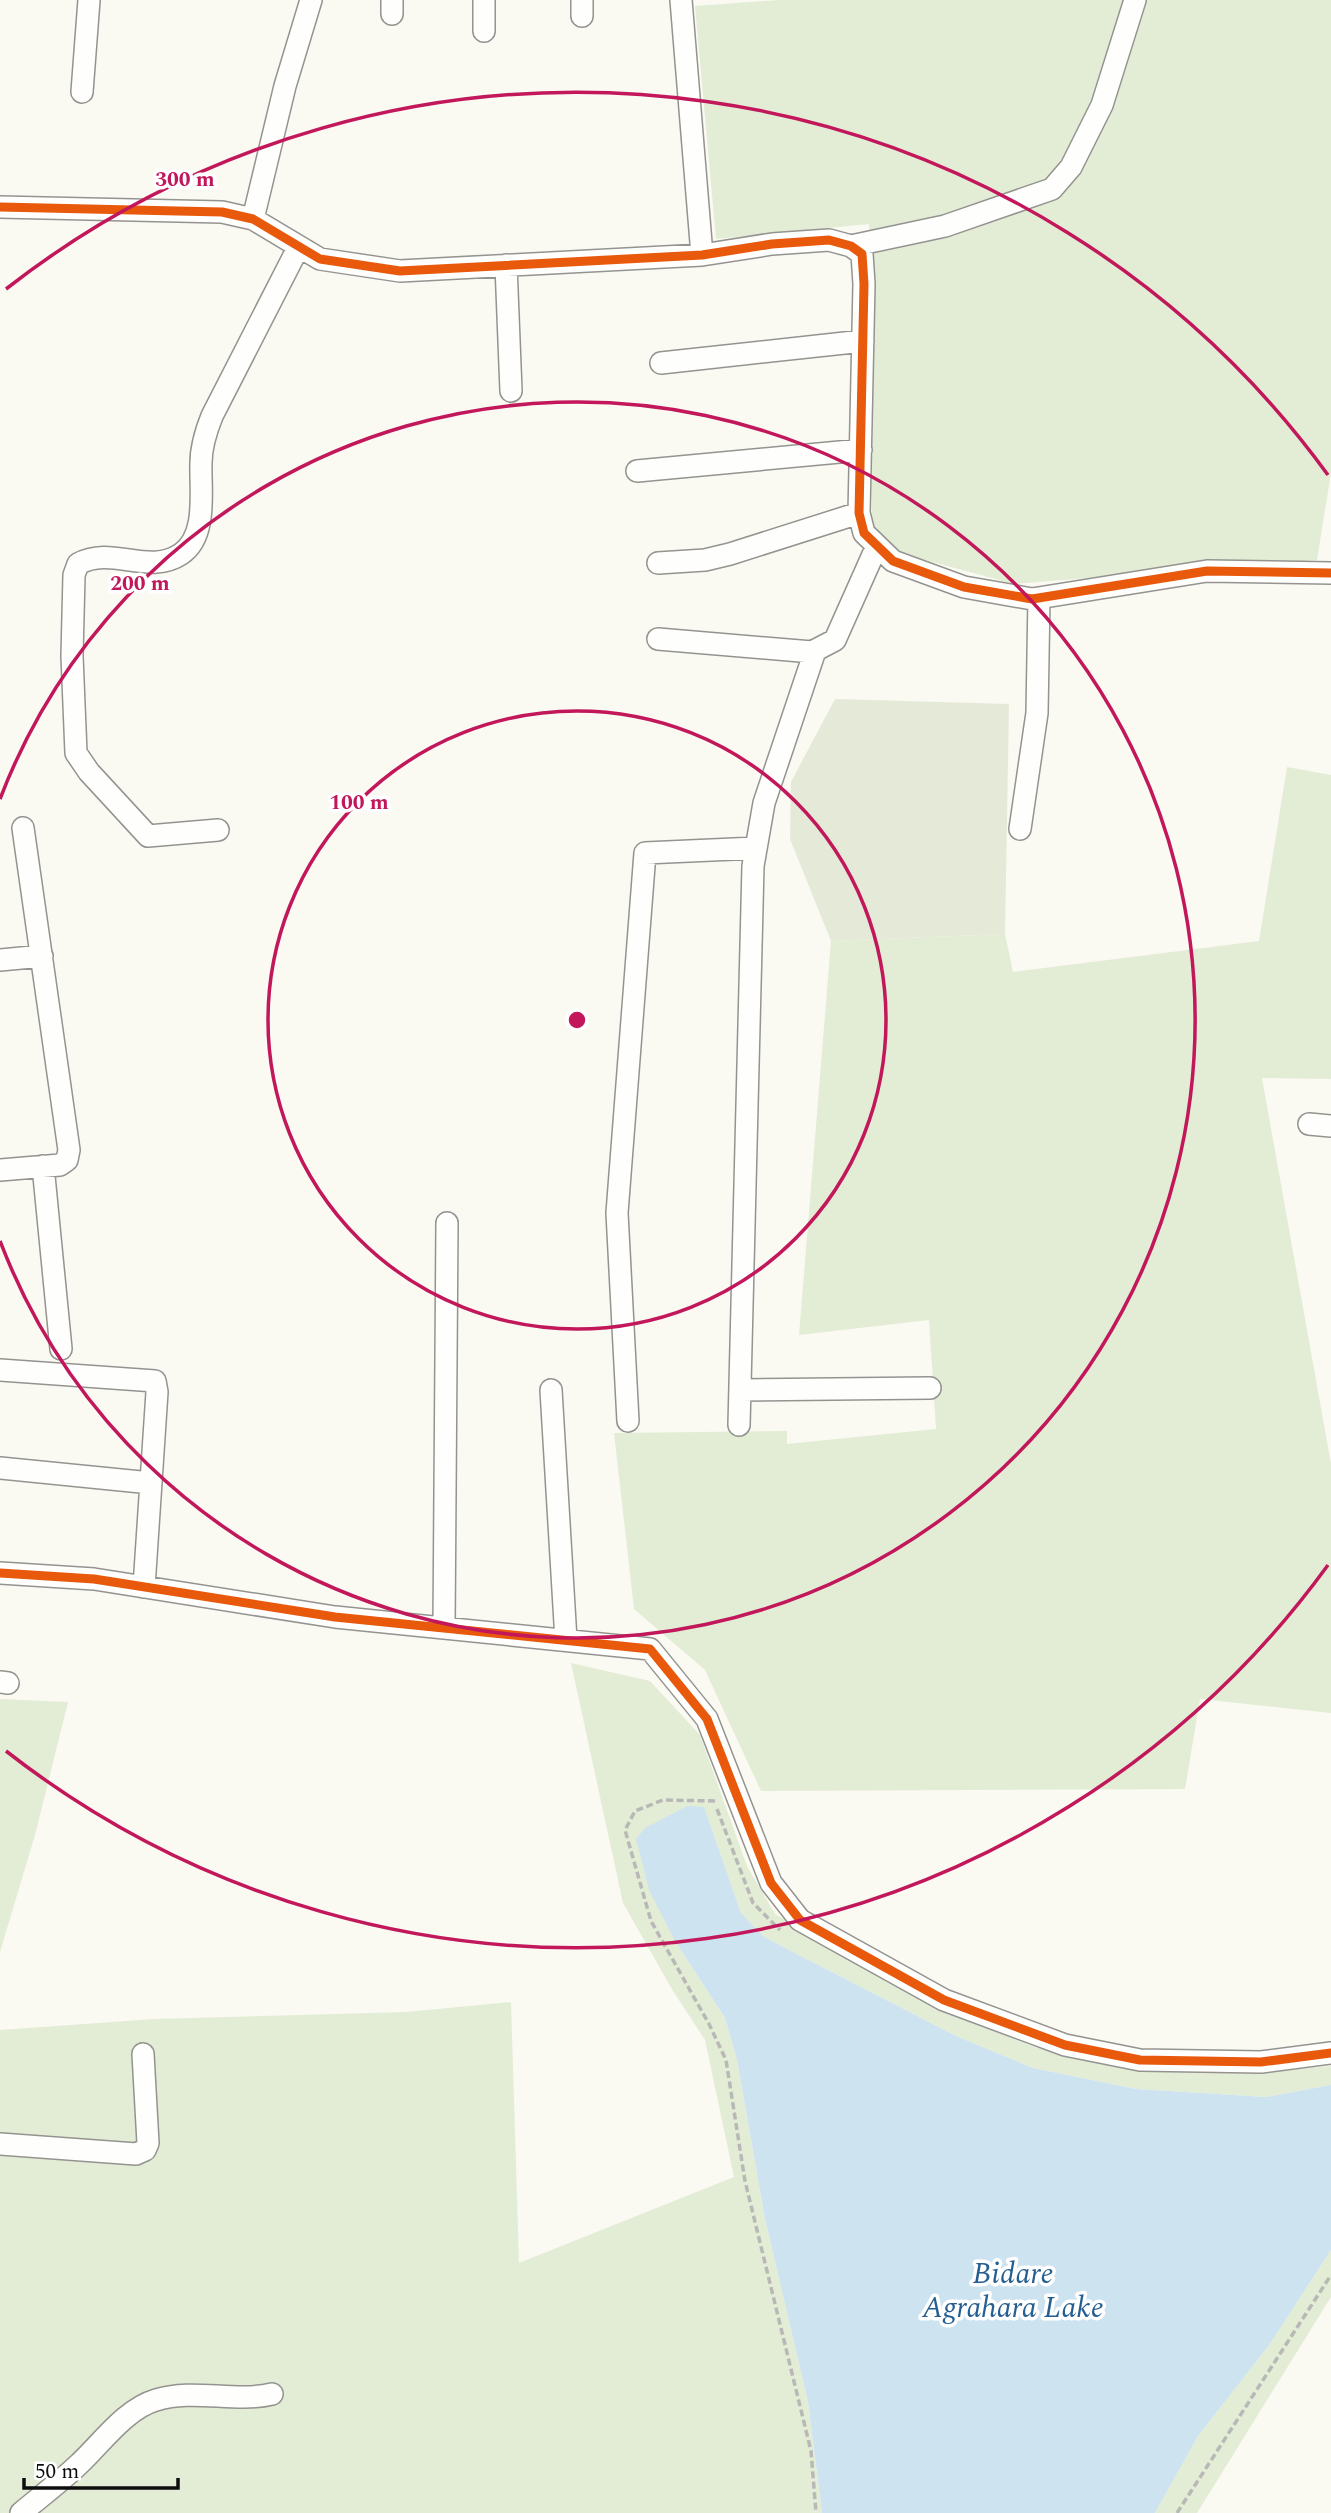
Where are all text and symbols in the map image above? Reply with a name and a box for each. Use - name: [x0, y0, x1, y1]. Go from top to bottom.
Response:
- text: 300 m: [155, 164, 215, 196]
- text: 200 m: [110, 568, 170, 600]
- text: 100 m: [329, 787, 389, 819]
- centre of rings: [565, 1008, 589, 1032]
- water label: Bidare Agrahara Lake: [921, 2251, 1104, 2331]
- scale bar: [24, 2446, 178, 2490]
- text: 50 m: [35, 2456, 79, 2488]

